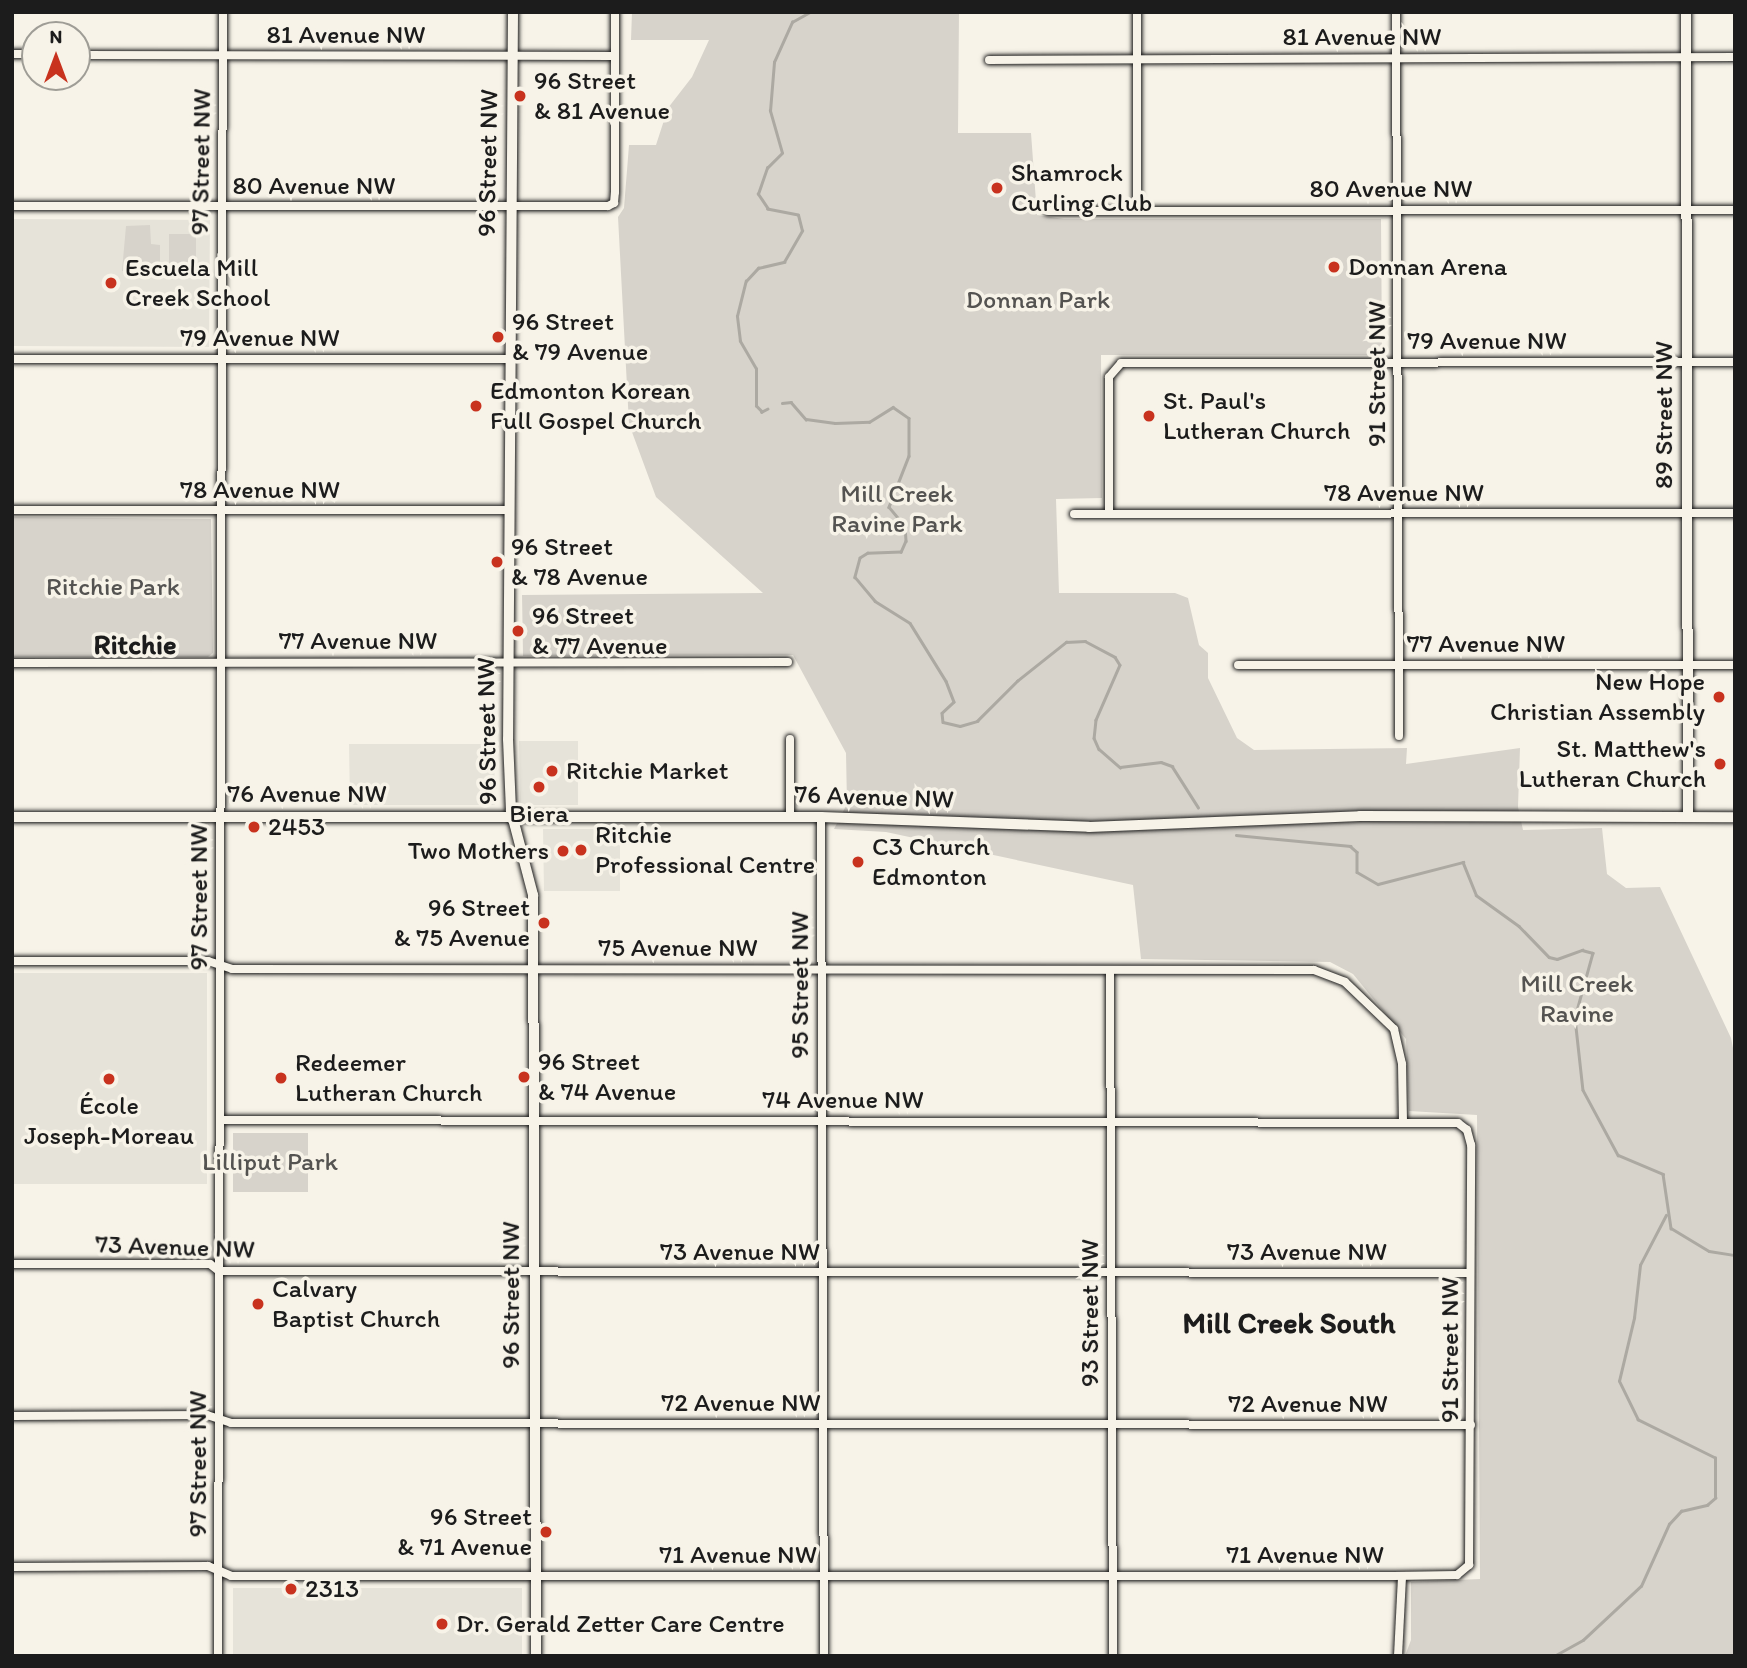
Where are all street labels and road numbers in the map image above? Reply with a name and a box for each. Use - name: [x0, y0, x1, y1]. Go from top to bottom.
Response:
- street label: 81 Avenue NW: [266, 19, 426, 51]
- street label: 81 Avenue NW: [1282, 21, 1442, 53]
- street label: 97 Street NW: [184, 88, 218, 236]
- street label: 96 Street NW: [471, 89, 505, 237]
- street label: 80 Avenue NW: [232, 170, 396, 202]
- street label: 80 Avenue NW: [1309, 173, 1473, 205]
- street label: 91 Street NW: [1361, 301, 1393, 447]
- street label: 79 Avenue NW: [180, 322, 340, 354]
- street label: 79 Avenue NW: [1407, 325, 1567, 357]
- street label: 89 Street NW: [1648, 341, 1680, 489]
- street label: 78 Avenue NW: [180, 474, 340, 506]
- street label: 78 Avenue NW: [1324, 477, 1484, 509]
- street label: 77 Avenue NW: [279, 625, 437, 657]
- street label: 77 Avenue NW: [1407, 628, 1565, 660]
- street label: 96 Street NW: [470, 657, 504, 805]
- street label: 76 Avenue NW: [227, 778, 387, 810]
- street label: 76 Avenue NW: [794, 779, 954, 815]
- street label: 97 Street NW: [183, 824, 215, 970]
- street label: 95 Street NW: [784, 911, 816, 1059]
- street label: 75 Avenue NW: [598, 932, 758, 964]
- street label: 74 Avenue NW: [762, 1084, 924, 1116]
- street label: 96 Street NW: [495, 1221, 527, 1369]
- street label: 73 Avenue NW: [95, 1229, 255, 1265]
- street label: 73 Avenue NW: [660, 1236, 820, 1268]
- street label: 73 Avenue NW: [1227, 1236, 1387, 1268]
- street label: 93 Street NW: [1074, 1239, 1106, 1387]
- street label: 91 Street NW: [1434, 1277, 1466, 1423]
- street label: 72 Avenue NW: [661, 1387, 821, 1419]
- street label: 72 Avenue NW: [1228, 1388, 1388, 1420]
- street label: 97 Street NW: [182, 1391, 214, 1537]
- street label: 71 Avenue NW: [659, 1539, 817, 1571]
- street label: 71 Avenue NW: [1226, 1539, 1384, 1571]

